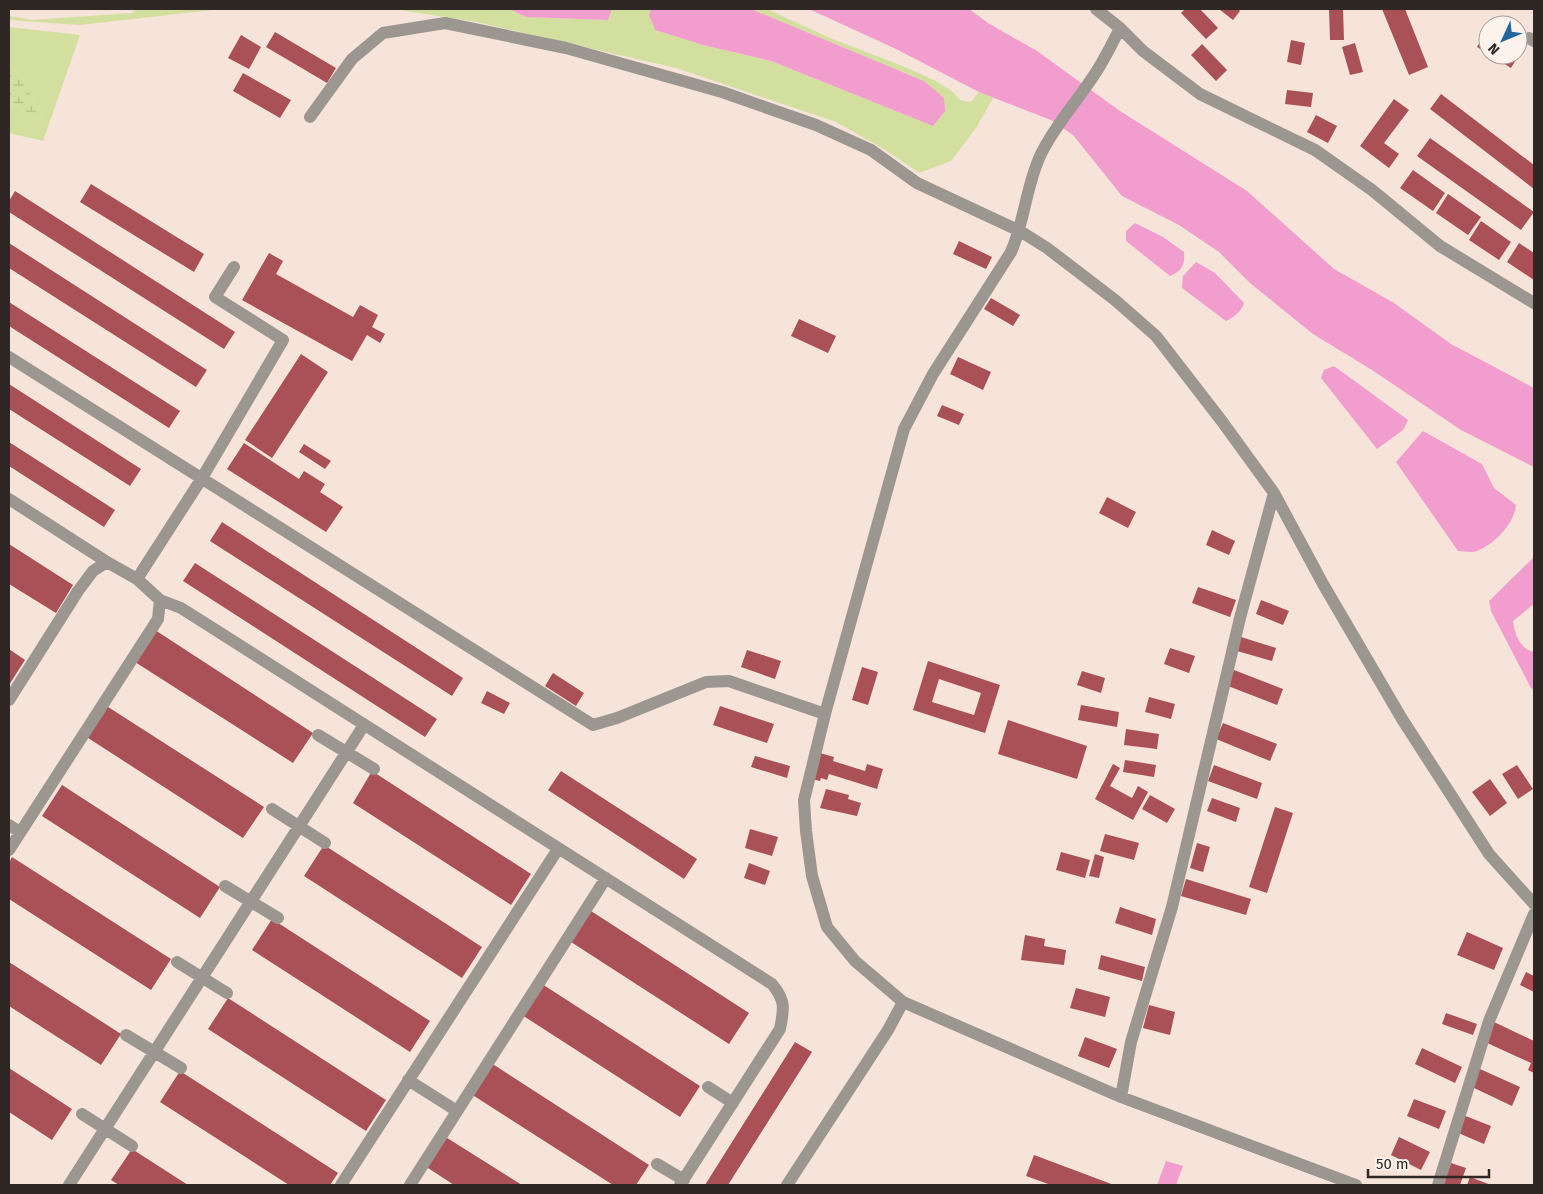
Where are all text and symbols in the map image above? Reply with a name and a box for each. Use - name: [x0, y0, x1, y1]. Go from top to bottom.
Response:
- north arrow: [1478, 15, 1528, 65]
- text: N: [1485, 39, 1503, 58]
- scale bar: [1368, 1146, 1489, 1178]
- text: 50 m: [1376, 1155, 1409, 1173]

